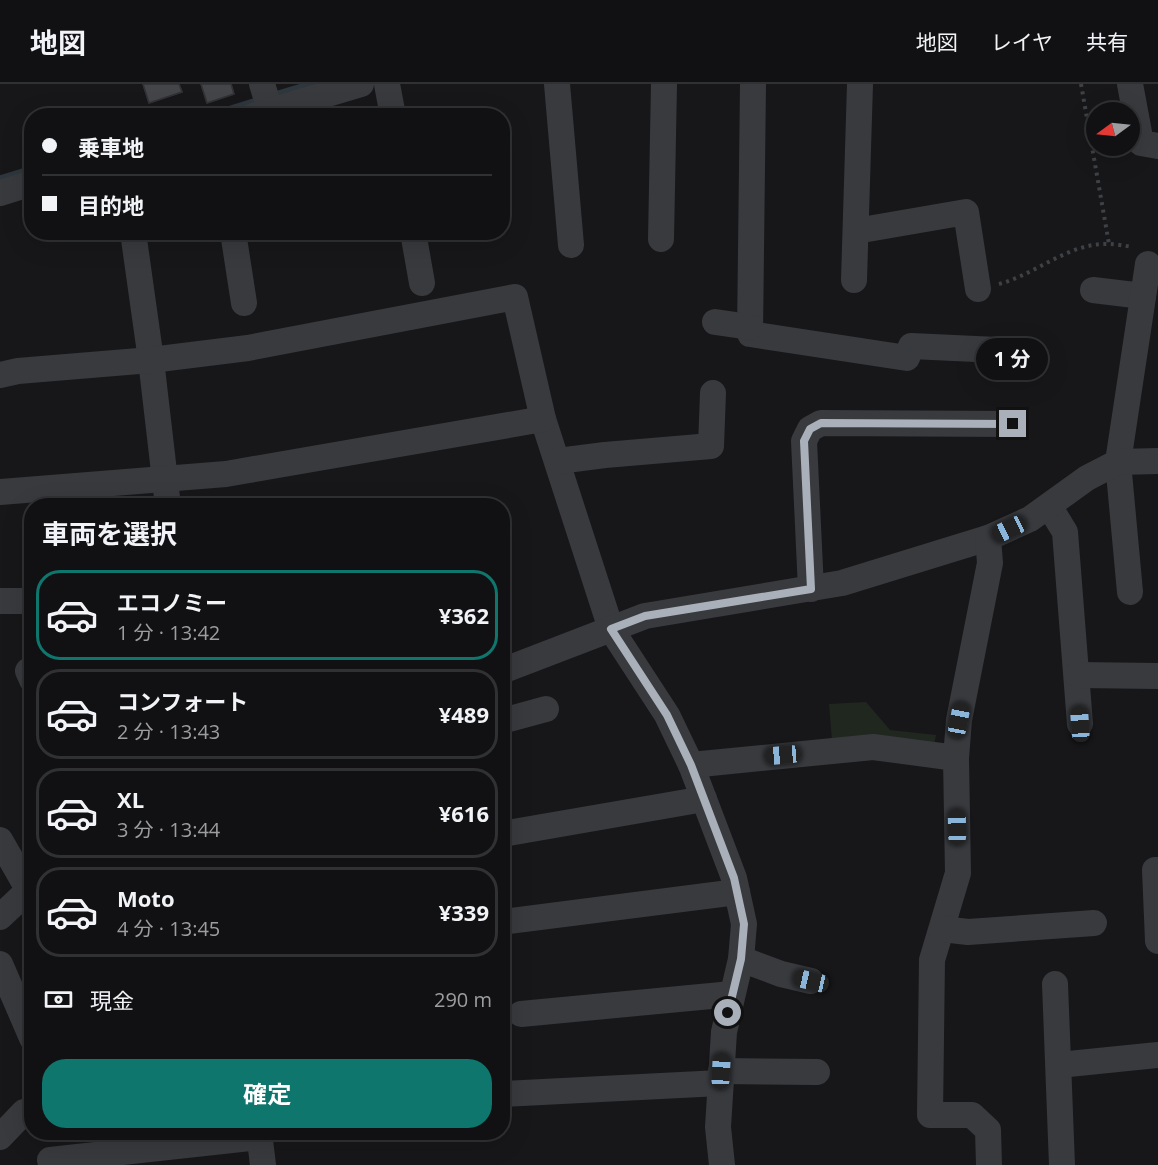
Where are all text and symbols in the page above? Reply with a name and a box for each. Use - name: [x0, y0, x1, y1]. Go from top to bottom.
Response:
- text: 地図: [30, 23, 86, 61]
- text: 地図: [916, 28, 958, 56]
- text: レイヤ: [991, 28, 1053, 56]
- text: 共有: [1086, 28, 1128, 56]
- north arrow: [1086, 102, 1140, 156]
- map controls: [1086, 102, 1140, 156]
- text: 乗車地: [78, 132, 144, 162]
- text: 目的地: [78, 190, 144, 220]
- callout: 1 分: [977, 337, 1049, 379]
- text: 1 分: [994, 345, 1030, 372]
- route end: [999, 410, 1026, 437]
- car: [989, 513, 1029, 545]
- text: 車両を選択: [42, 515, 177, 552]
- text: エコノミー: [117, 587, 227, 617]
- icon: car: [45, 588, 99, 642]
- text: ¥362: [439, 600, 489, 630]
- text: 1 分 · 13:42: [117, 619, 220, 646]
- text: コンフォート: [117, 686, 248, 716]
- icon: car: [45, 687, 99, 741]
- text: ¥489: [439, 699, 489, 729]
- car: [947, 701, 971, 739]
- car: [1070, 705, 1090, 743]
- text: 2 分 · 13:43: [117, 718, 220, 745]
- car: [764, 744, 802, 766]
- text: XL: [117, 784, 144, 814]
- icon: car: [45, 786, 99, 840]
- text: ¥616: [439, 798, 489, 828]
- car: [948, 809, 966, 845]
- text: 3 分 · 13:44: [117, 816, 220, 843]
- text: Moto: [117, 883, 175, 913]
- icon: car: [45, 885, 99, 939]
- text: ¥339: [439, 897, 489, 927]
- text: 4 分 · 13:45: [117, 915, 220, 942]
- car: [791, 968, 831, 994]
- icon: cash: [42, 983, 75, 1016]
- text: 現金: [90, 985, 134, 1015]
- text: 290 m: [434, 986, 492, 1013]
- route start: [714, 999, 741, 1026]
- car: [711, 1053, 731, 1089]
- button: 確定: [42, 1059, 492, 1128]

